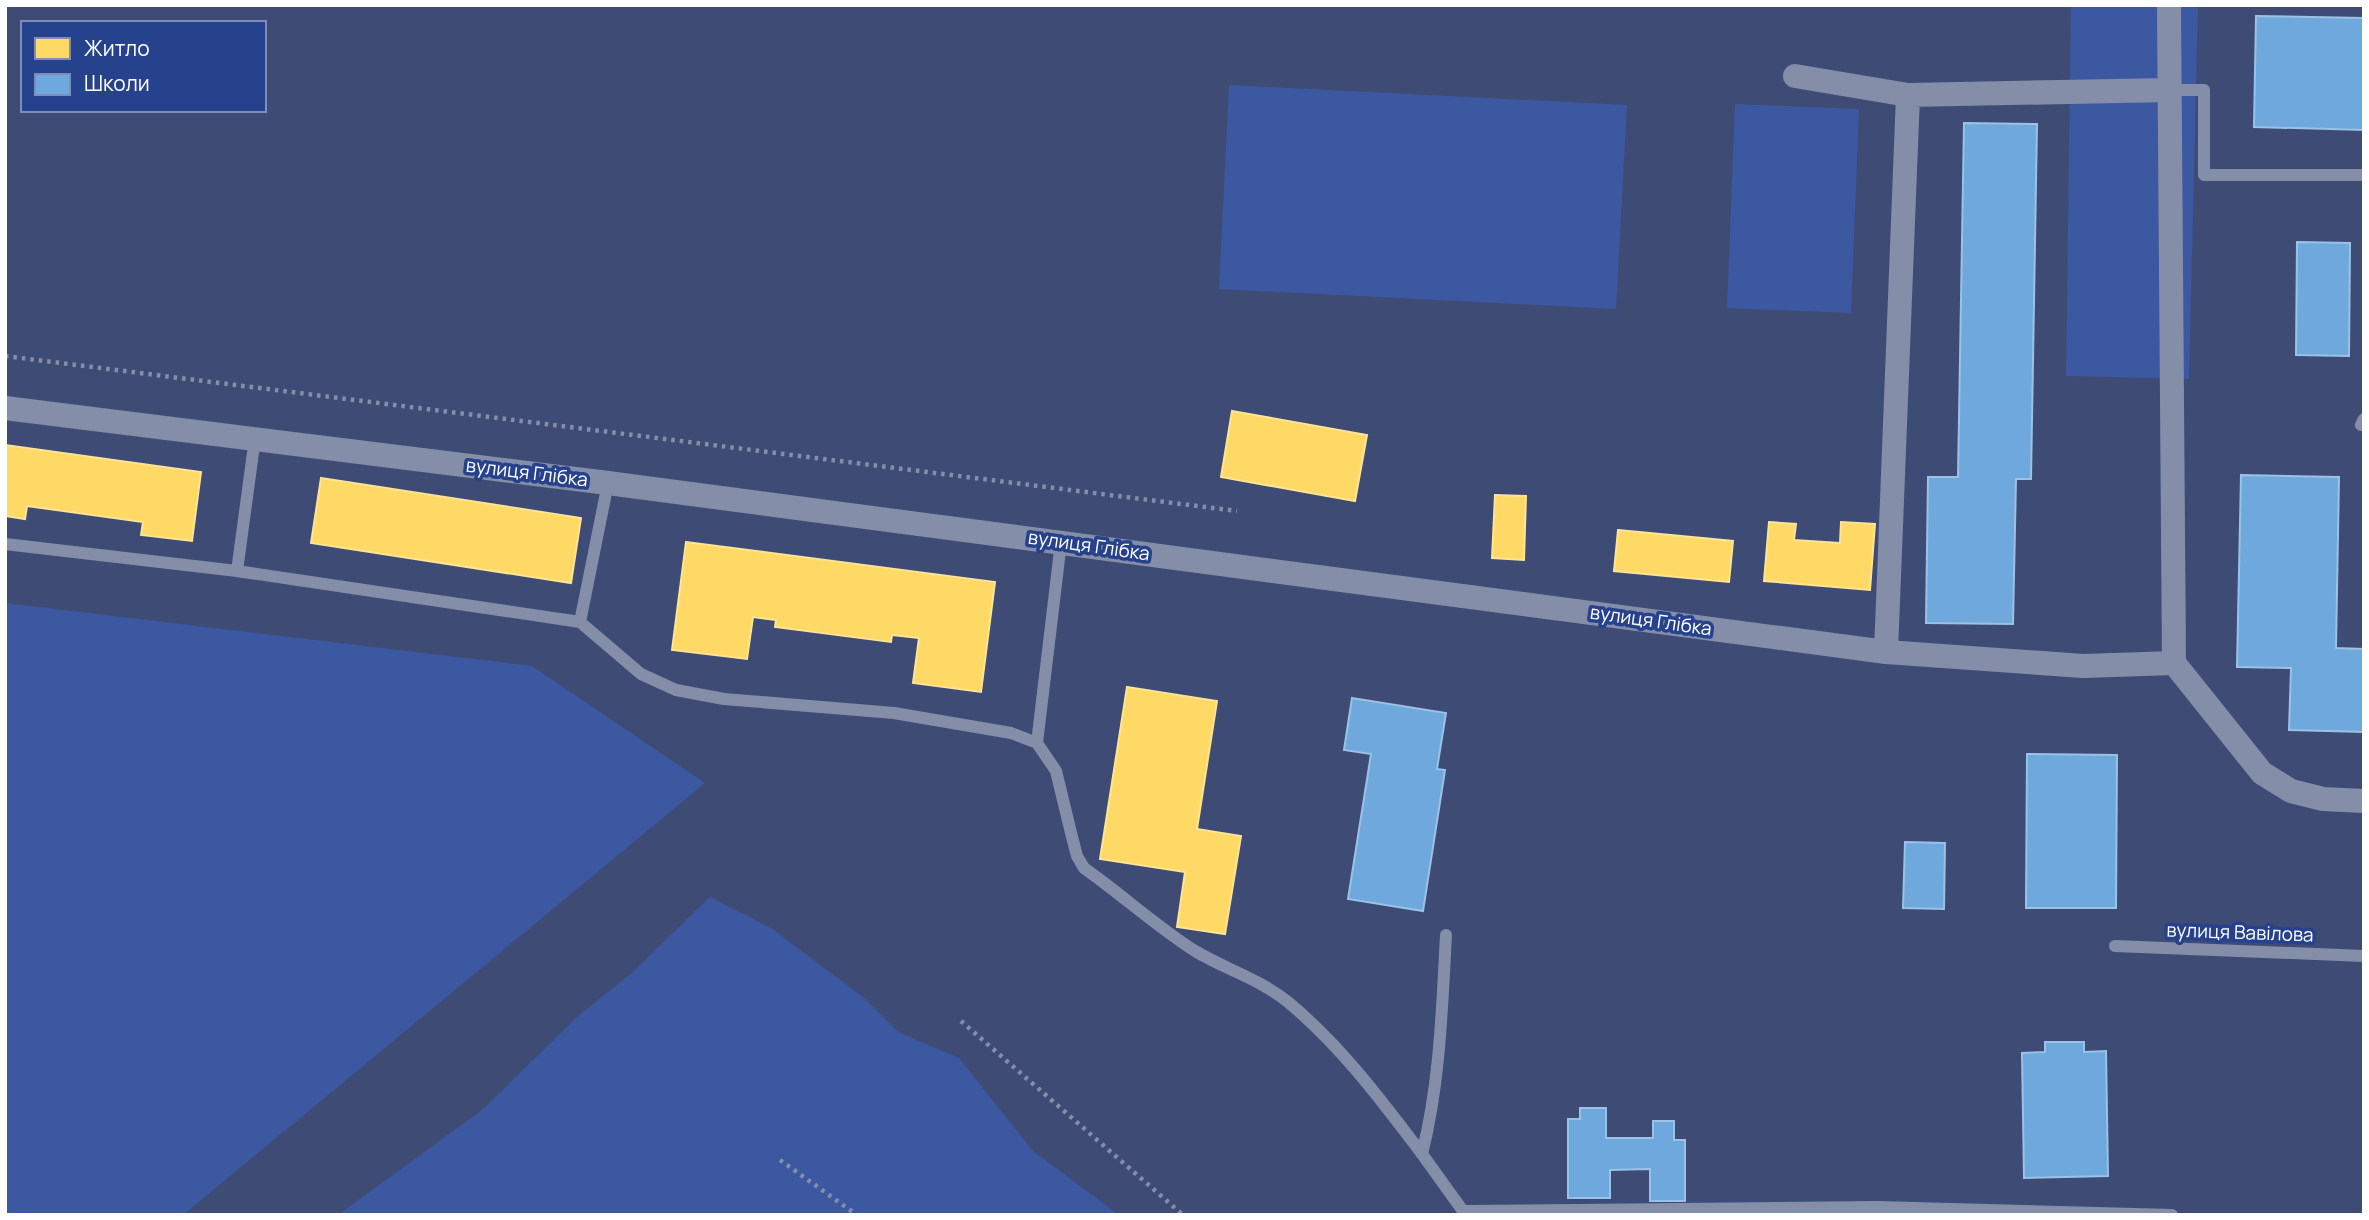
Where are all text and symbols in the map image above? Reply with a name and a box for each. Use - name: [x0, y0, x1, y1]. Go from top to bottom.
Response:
- legend: [21, 21, 266, 112]
- text: Житло: [84, 34, 150, 62]
- text: Школи: [84, 69, 150, 97]
- street label: вулиця Глібка: [465, 452, 589, 492]
- street label: вулиця Глібка: [1026, 524, 1152, 566]
- street label: вулиця Глібка: [1588, 599, 1714, 641]
- street label: вулиця Вавілова: [2166, 916, 2314, 948]

